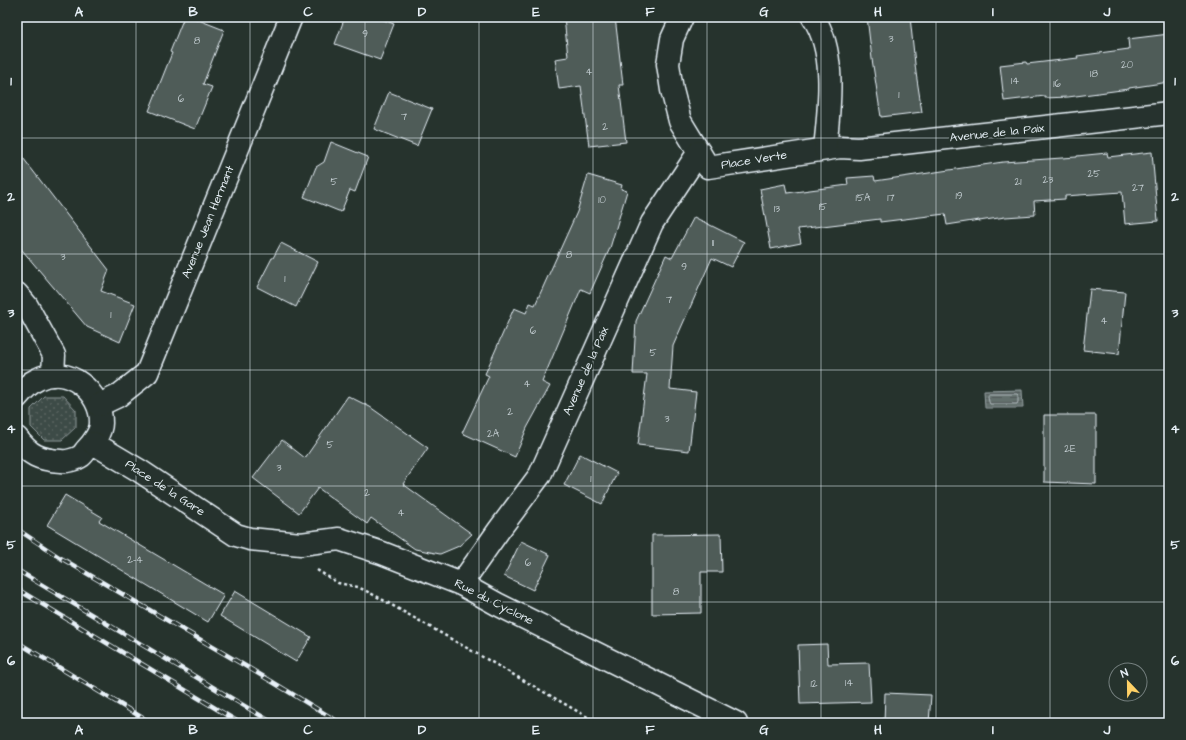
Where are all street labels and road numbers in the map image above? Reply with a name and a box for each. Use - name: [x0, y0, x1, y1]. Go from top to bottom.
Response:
- street label: Avenue de la Paix: [949, 120, 1046, 146]
- street label: Place Verte: [720, 146, 789, 174]
- street label: Avenue Jean Hermant: [178, 163, 238, 281]
- street label: Avenue de la Paix: [559, 324, 613, 418]
- street label: Place de la Gare: [122, 456, 209, 521]
- street label: Rue du Cyclone: [451, 575, 537, 630]

